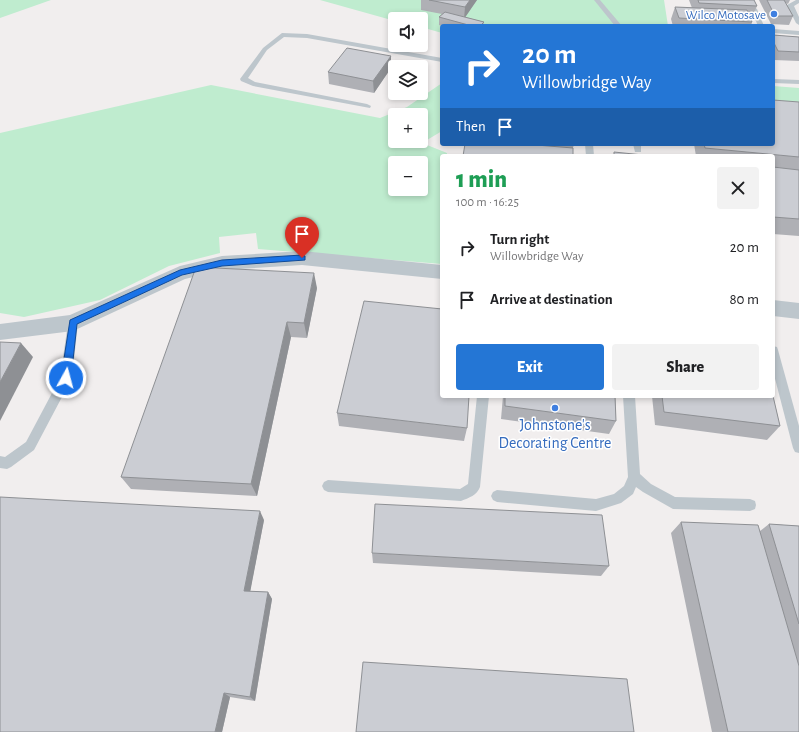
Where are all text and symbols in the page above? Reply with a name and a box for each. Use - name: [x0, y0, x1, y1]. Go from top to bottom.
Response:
- place label: Wilco Motosave: [686, 9, 766, 22]
- marker: Wilco Motosave: [769, 9, 779, 19]
- map controls: [388, 12, 428, 196]
- button: sound: [388, 12, 428, 52]
- icon: right: [456, 40, 508, 92]
- text: 20 m: [522, 41, 577, 69]
- button: layers: [388, 60, 428, 100]
- text: Willowbridge Way: [522, 74, 652, 92]
- button: +: [388, 108, 428, 148]
- icon: arrive: [494, 116, 516, 138]
- text: Then: [456, 119, 486, 134]
- button: −: [388, 156, 428, 196]
- button: close: [717, 167, 759, 209]
- text: 1 min: [456, 168, 507, 192]
- text: 100 m · 16:25: [456, 196, 519, 209]
- pin: [285, 217, 319, 258]
- icon: arrive: [291, 223, 313, 245]
- text: Turn right: [490, 232, 549, 247]
- icon: right: [456, 237, 478, 259]
- text: 20 m: [730, 240, 759, 255]
- text: Willowbridge Way: [490, 250, 584, 263]
- icon: arrive: [456, 289, 478, 311]
- text: Arrive at destination: [490, 292, 613, 307]
- text: 80 m: [729, 292, 759, 307]
- button: Exit: [456, 344, 604, 390]
- button: Share: [612, 344, 759, 390]
- position arrow: [45, 357, 87, 399]
- marker: Johnstone's Decorating Centre: [550, 403, 560, 413]
- place label: Johnstone's Decorating Centre: [499, 417, 611, 451]

